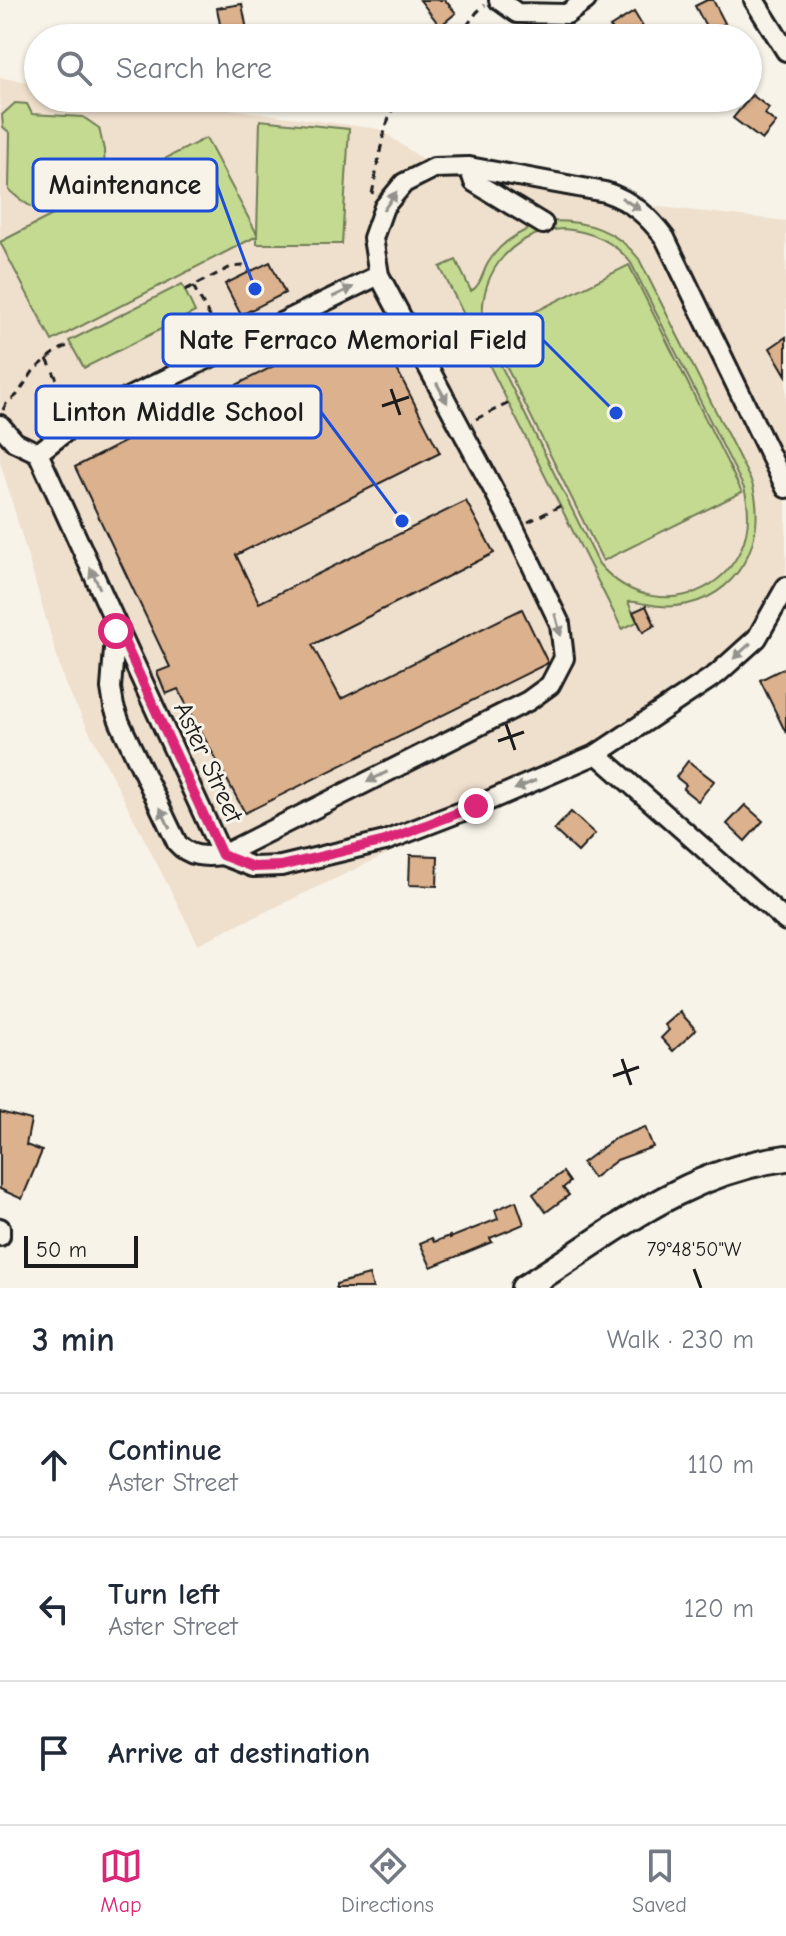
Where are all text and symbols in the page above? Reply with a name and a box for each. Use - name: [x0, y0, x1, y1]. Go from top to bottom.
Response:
- search box: [24, 24, 762, 112]
- icon: search: [52, 46, 96, 90]
- text: Search here: [116, 51, 272, 86]
- callout: Maintenance: [33, 159, 217, 211]
- text: Maintenance: [49, 169, 202, 201]
- one-way arrow: [382, 191, 397, 212]
- one-way arrow: [621, 197, 642, 212]
- one-way arrow: [332, 285, 355, 299]
- callout: Nate Ferraco Memorial Field: [163, 314, 543, 366]
- text: Nate Ferraco Memorial Field: [179, 324, 527, 356]
- one-way arrow: [435, 382, 449, 404]
- callout: Linton Middle School: [36, 386, 321, 438]
- text: Linton Middle School: [52, 396, 304, 428]
- one-way arrow: [88, 566, 102, 590]
- route start: [98, 613, 134, 649]
- one-way arrow: [553, 613, 565, 638]
- one-way arrow: [733, 642, 753, 659]
- street label: Aster Street: [167, 697, 250, 829]
- one-way arrow: [366, 770, 389, 784]
- one-way arrow: [513, 778, 537, 791]
- route end: [458, 788, 494, 824]
- one-way arrow: [158, 806, 172, 830]
- scale bar: [24, 1232, 138, 1268]
- text: 50 m: [36, 1237, 87, 1263]
- text: 79°48'50"W: [647, 1238, 742, 1261]
- text: 3 min: [32, 1320, 115, 1360]
- text: Walk · 230 m: [607, 1325, 754, 1355]
- text: Continue: [108, 1433, 222, 1468]
- icon: ahead: [32, 1443, 76, 1487]
- text: 110 m: [687, 1450, 754, 1480]
- text: Aster Street: [108, 1468, 238, 1498]
- text: Turn left: [108, 1577, 220, 1612]
- icon: left: [32, 1587, 76, 1631]
- text: 120 m: [684, 1594, 754, 1624]
- text: Aster Street: [108, 1612, 238, 1642]
- icon: arrive: [32, 1731, 76, 1775]
- text: Arrive at destination: [108, 1736, 370, 1771]
- tab: Map: [99, 1844, 143, 1918]
- tab: Directions: [341, 1844, 434, 1918]
- tab: Saved: [632, 1844, 687, 1918]

